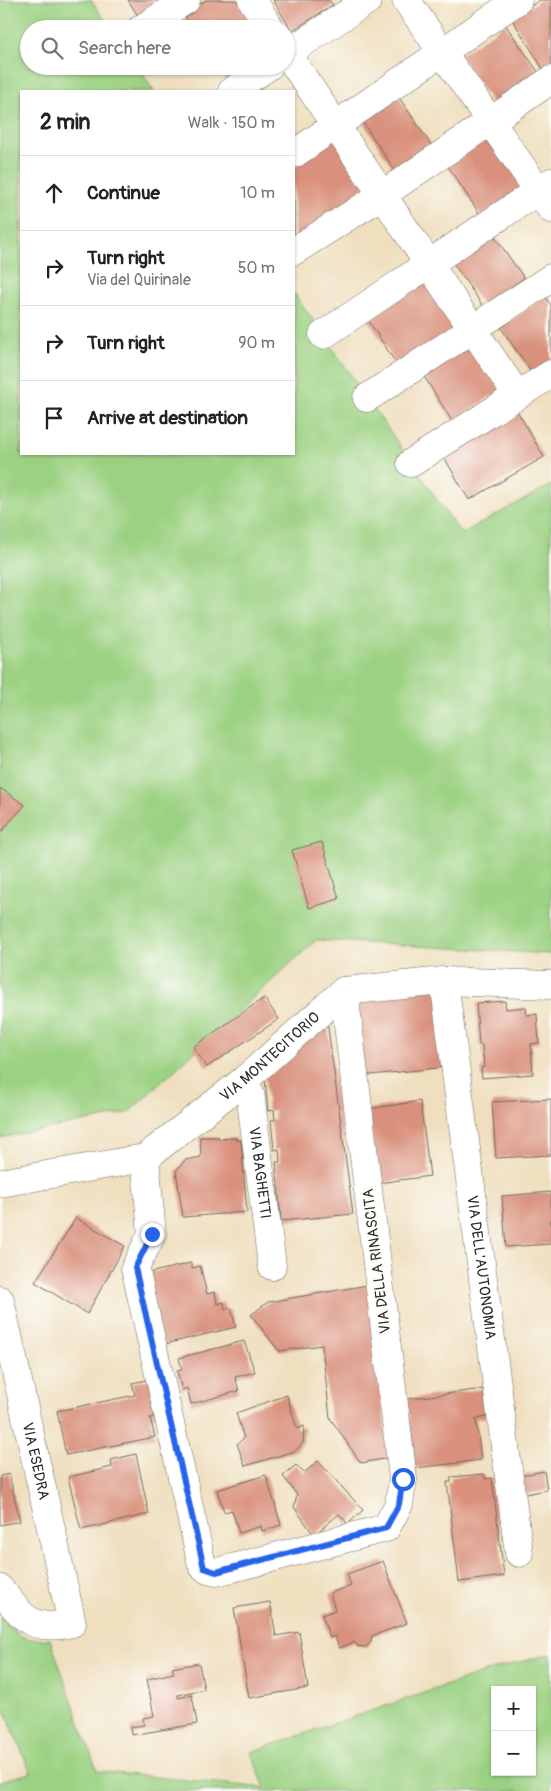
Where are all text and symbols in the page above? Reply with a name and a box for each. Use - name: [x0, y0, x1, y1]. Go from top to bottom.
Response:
- search box: [20, 20, 295, 75]
- icon: search: [38, 34, 66, 62]
- text: Search here: [78, 36, 171, 60]
- text: 2 min: [40, 109, 90, 136]
- text: Walk · 150 m: [188, 113, 275, 133]
- icon: ahead: [40, 179, 68, 207]
- text: Continue: [87, 181, 160, 205]
- text: 10 m: [240, 183, 275, 203]
- text: Turn right: [87, 246, 165, 270]
- icon: right: [40, 254, 68, 282]
- text: 50 m: [238, 258, 275, 278]
- text: Via del Quirinale: [87, 270, 191, 290]
- icon: right: [40, 329, 68, 357]
- text: Turn right: [87, 331, 165, 355]
- text: 90 m: [238, 333, 275, 353]
- icon: arrive: [40, 404, 68, 432]
- text: Arrive at destination: [87, 406, 248, 430]
- street label: VIA MONTECITORIO: [216, 1008, 324, 1105]
- street label: VIA BAGHETTI: [245, 1126, 275, 1220]
- street label: VIA DELLA RINASCITA: [359, 1187, 395, 1335]
- street label: VIA DELL'AUTONOMIA: [463, 1194, 500, 1341]
- route end: [141, 1223, 164, 1246]
- street label: VIA ESEDRA: [18, 1421, 54, 1502]
- route start: [392, 1468, 415, 1491]
- map controls: [491, 1686, 536, 1776]
- button: +: [491, 1686, 536, 1731]
- button: −: [491, 1731, 536, 1776]

